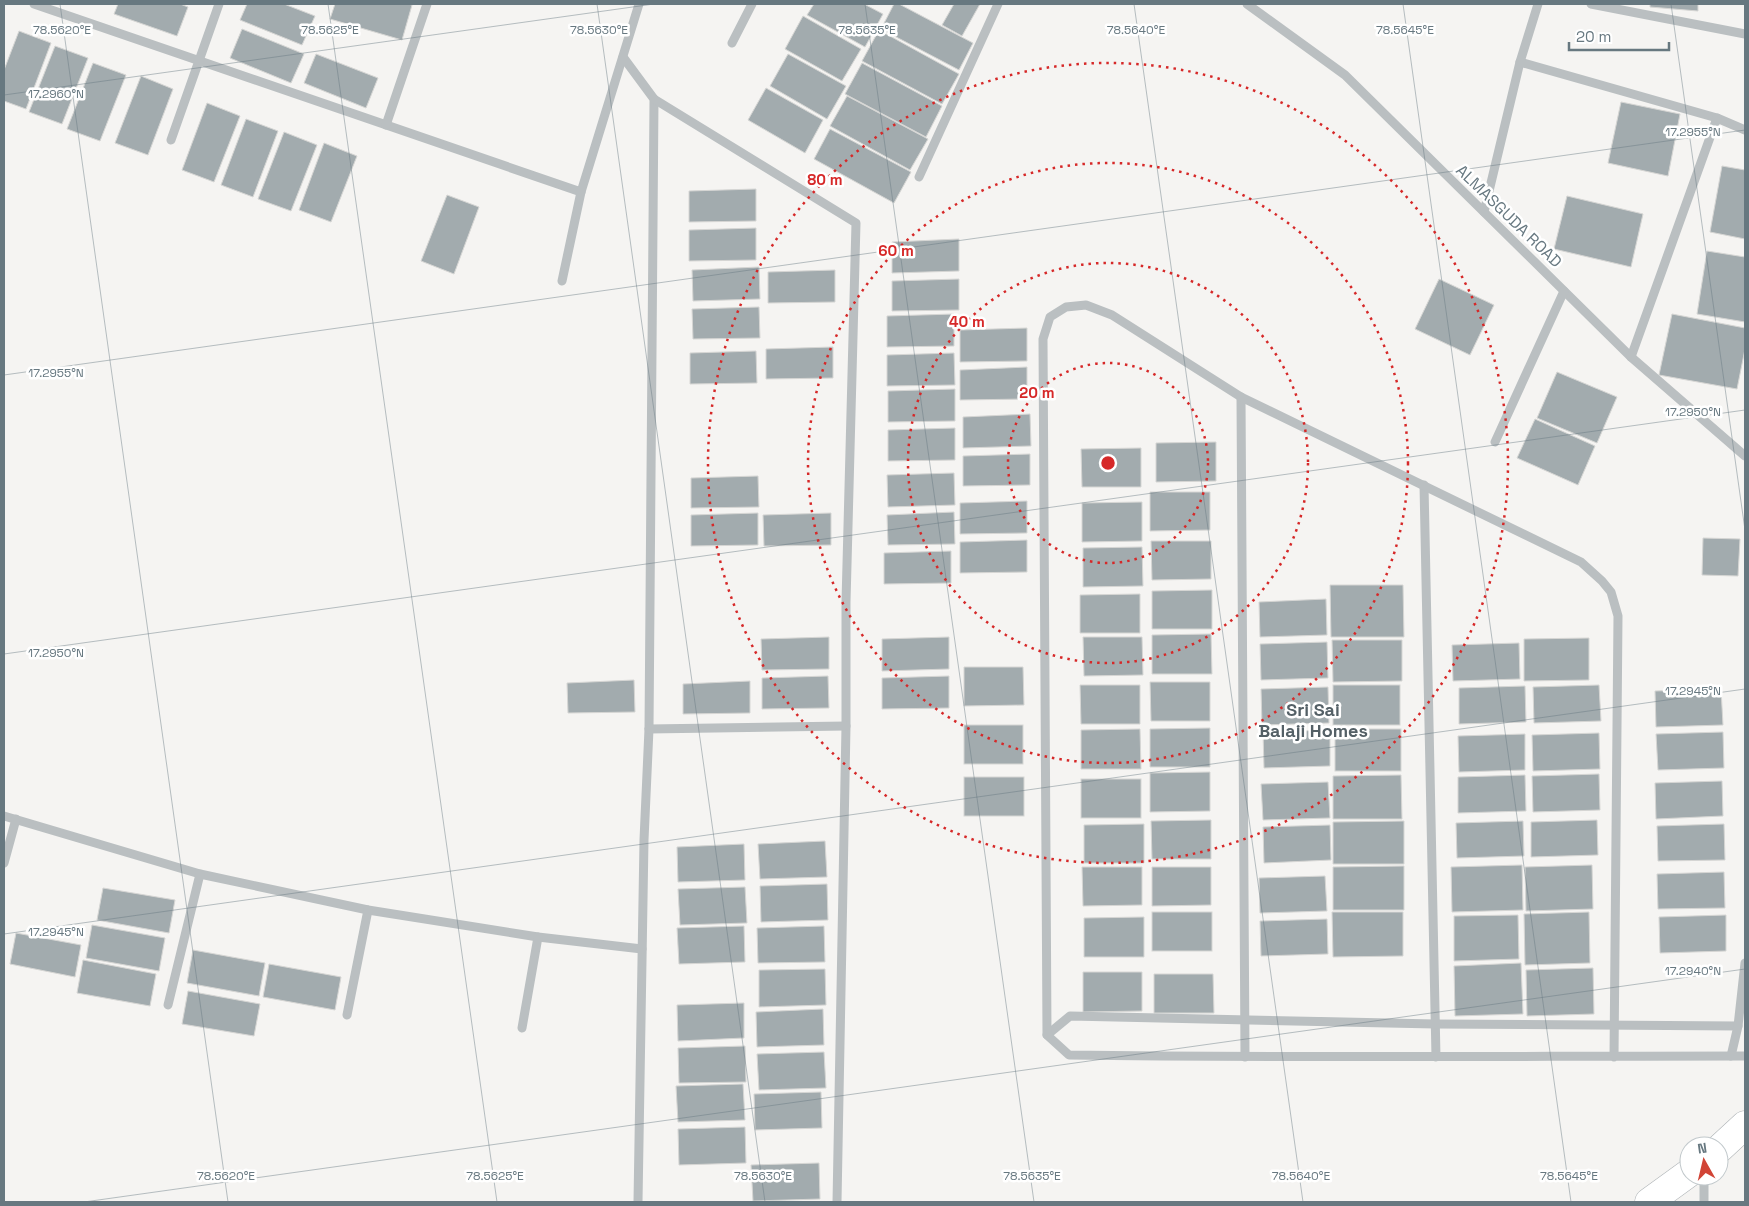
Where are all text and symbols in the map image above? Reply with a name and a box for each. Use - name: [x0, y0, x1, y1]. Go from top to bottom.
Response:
- scale bar: [1569, 20, 1669, 52]
- text: 78.5620°E: [33, 22, 91, 38]
- text: 78.5625°E: [301, 22, 359, 38]
- text: 78.5630°E: [570, 22, 628, 38]
- text: 78.5635°E: [838, 22, 896, 38]
- text: 78.5640°E: [1107, 22, 1165, 38]
- text: 78.5645°E: [1376, 22, 1434, 38]
- text: 20 m: [1576, 27, 1611, 46]
- text: 17.2960°N: [28, 86, 84, 102]
- text: 17.2955°N: [1665, 124, 1721, 140]
- street label: ALMASGUDA ROAD: [1452, 160, 1566, 272]
- text: 80 m: [807, 170, 843, 189]
- text: 60 m: [878, 241, 914, 260]
- text: 40 m: [949, 312, 985, 331]
- text: 17.2955°N: [28, 365, 84, 381]
- text: 20 m: [1019, 383, 1055, 402]
- text: 17.2950°N: [1665, 404, 1721, 420]
- centre of rings: [1099, 454, 1117, 472]
- text: 17.2950°N: [28, 645, 84, 661]
- text: 17.2945°N: [1665, 683, 1721, 699]
- district label: Sri Sai Balaji Homes: [1258, 698, 1368, 742]
- text: 17.2945°N: [28, 924, 84, 940]
- text: 17.2940°N: [1665, 963, 1721, 979]
- north arrow: [1679, 1136, 1729, 1186]
- text: N: [1696, 1139, 1708, 1158]
- text: 78.5620°E: [197, 1168, 255, 1184]
- text: 78.5625°E: [466, 1168, 524, 1184]
- text: 78.5630°E: [734, 1168, 792, 1184]
- text: 78.5635°E: [1003, 1168, 1061, 1184]
- text: 78.5640°E: [1272, 1168, 1330, 1184]
- text: 78.5645°E: [1540, 1168, 1598, 1184]

